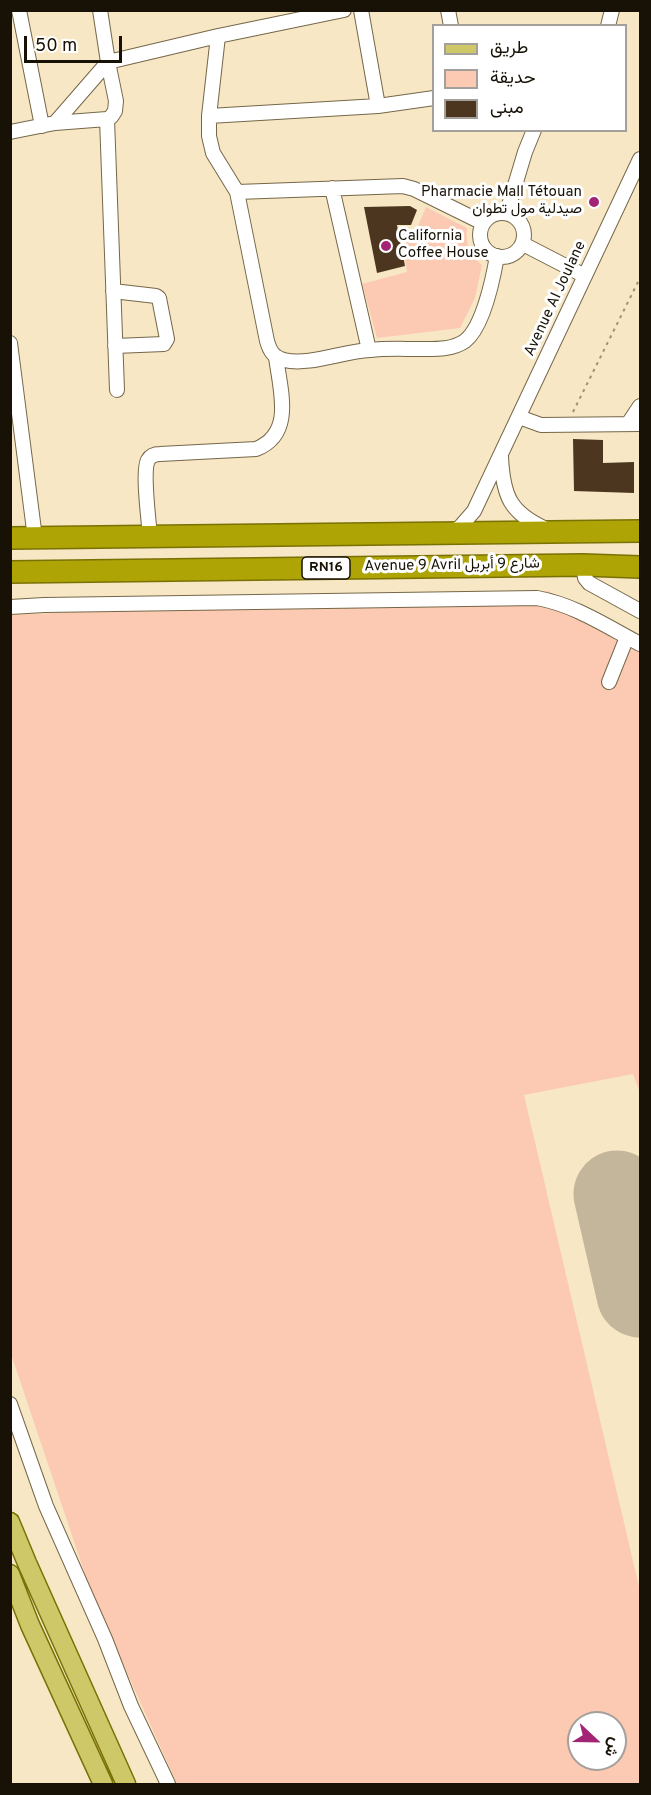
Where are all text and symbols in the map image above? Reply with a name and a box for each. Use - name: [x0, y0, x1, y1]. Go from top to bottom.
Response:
- scale bar: [27, 24, 124, 62]
- legend: [432, 24, 627, 132]
- text: 50 m: [35, 35, 77, 58]
- text: طريق: [490, 37, 528, 60]
- text: حديقة: [490, 67, 536, 90]
- text: مبنى: [490, 97, 524, 120]
- place label: Pharmacie Mall Tétouan صيدلية مول تطوان: [421, 184, 582, 219]
- marker: Pharmacie Mall Tétouan صيدلية مول تطوان: [587, 195, 601, 209]
- place label: California Coffee House: [398, 228, 488, 263]
- marker: California Coffee House: [379, 239, 393, 253]
- street label: Avenue Al Joulane: [521, 239, 591, 359]
- street label: Avenue 9 Avril شارع 9 أبريل: [364, 555, 540, 577]
- road number: RN16: [302, 557, 350, 579]
- north arrow: [567, 1711, 627, 1771]
- text: ش: [599, 1734, 625, 1760]

